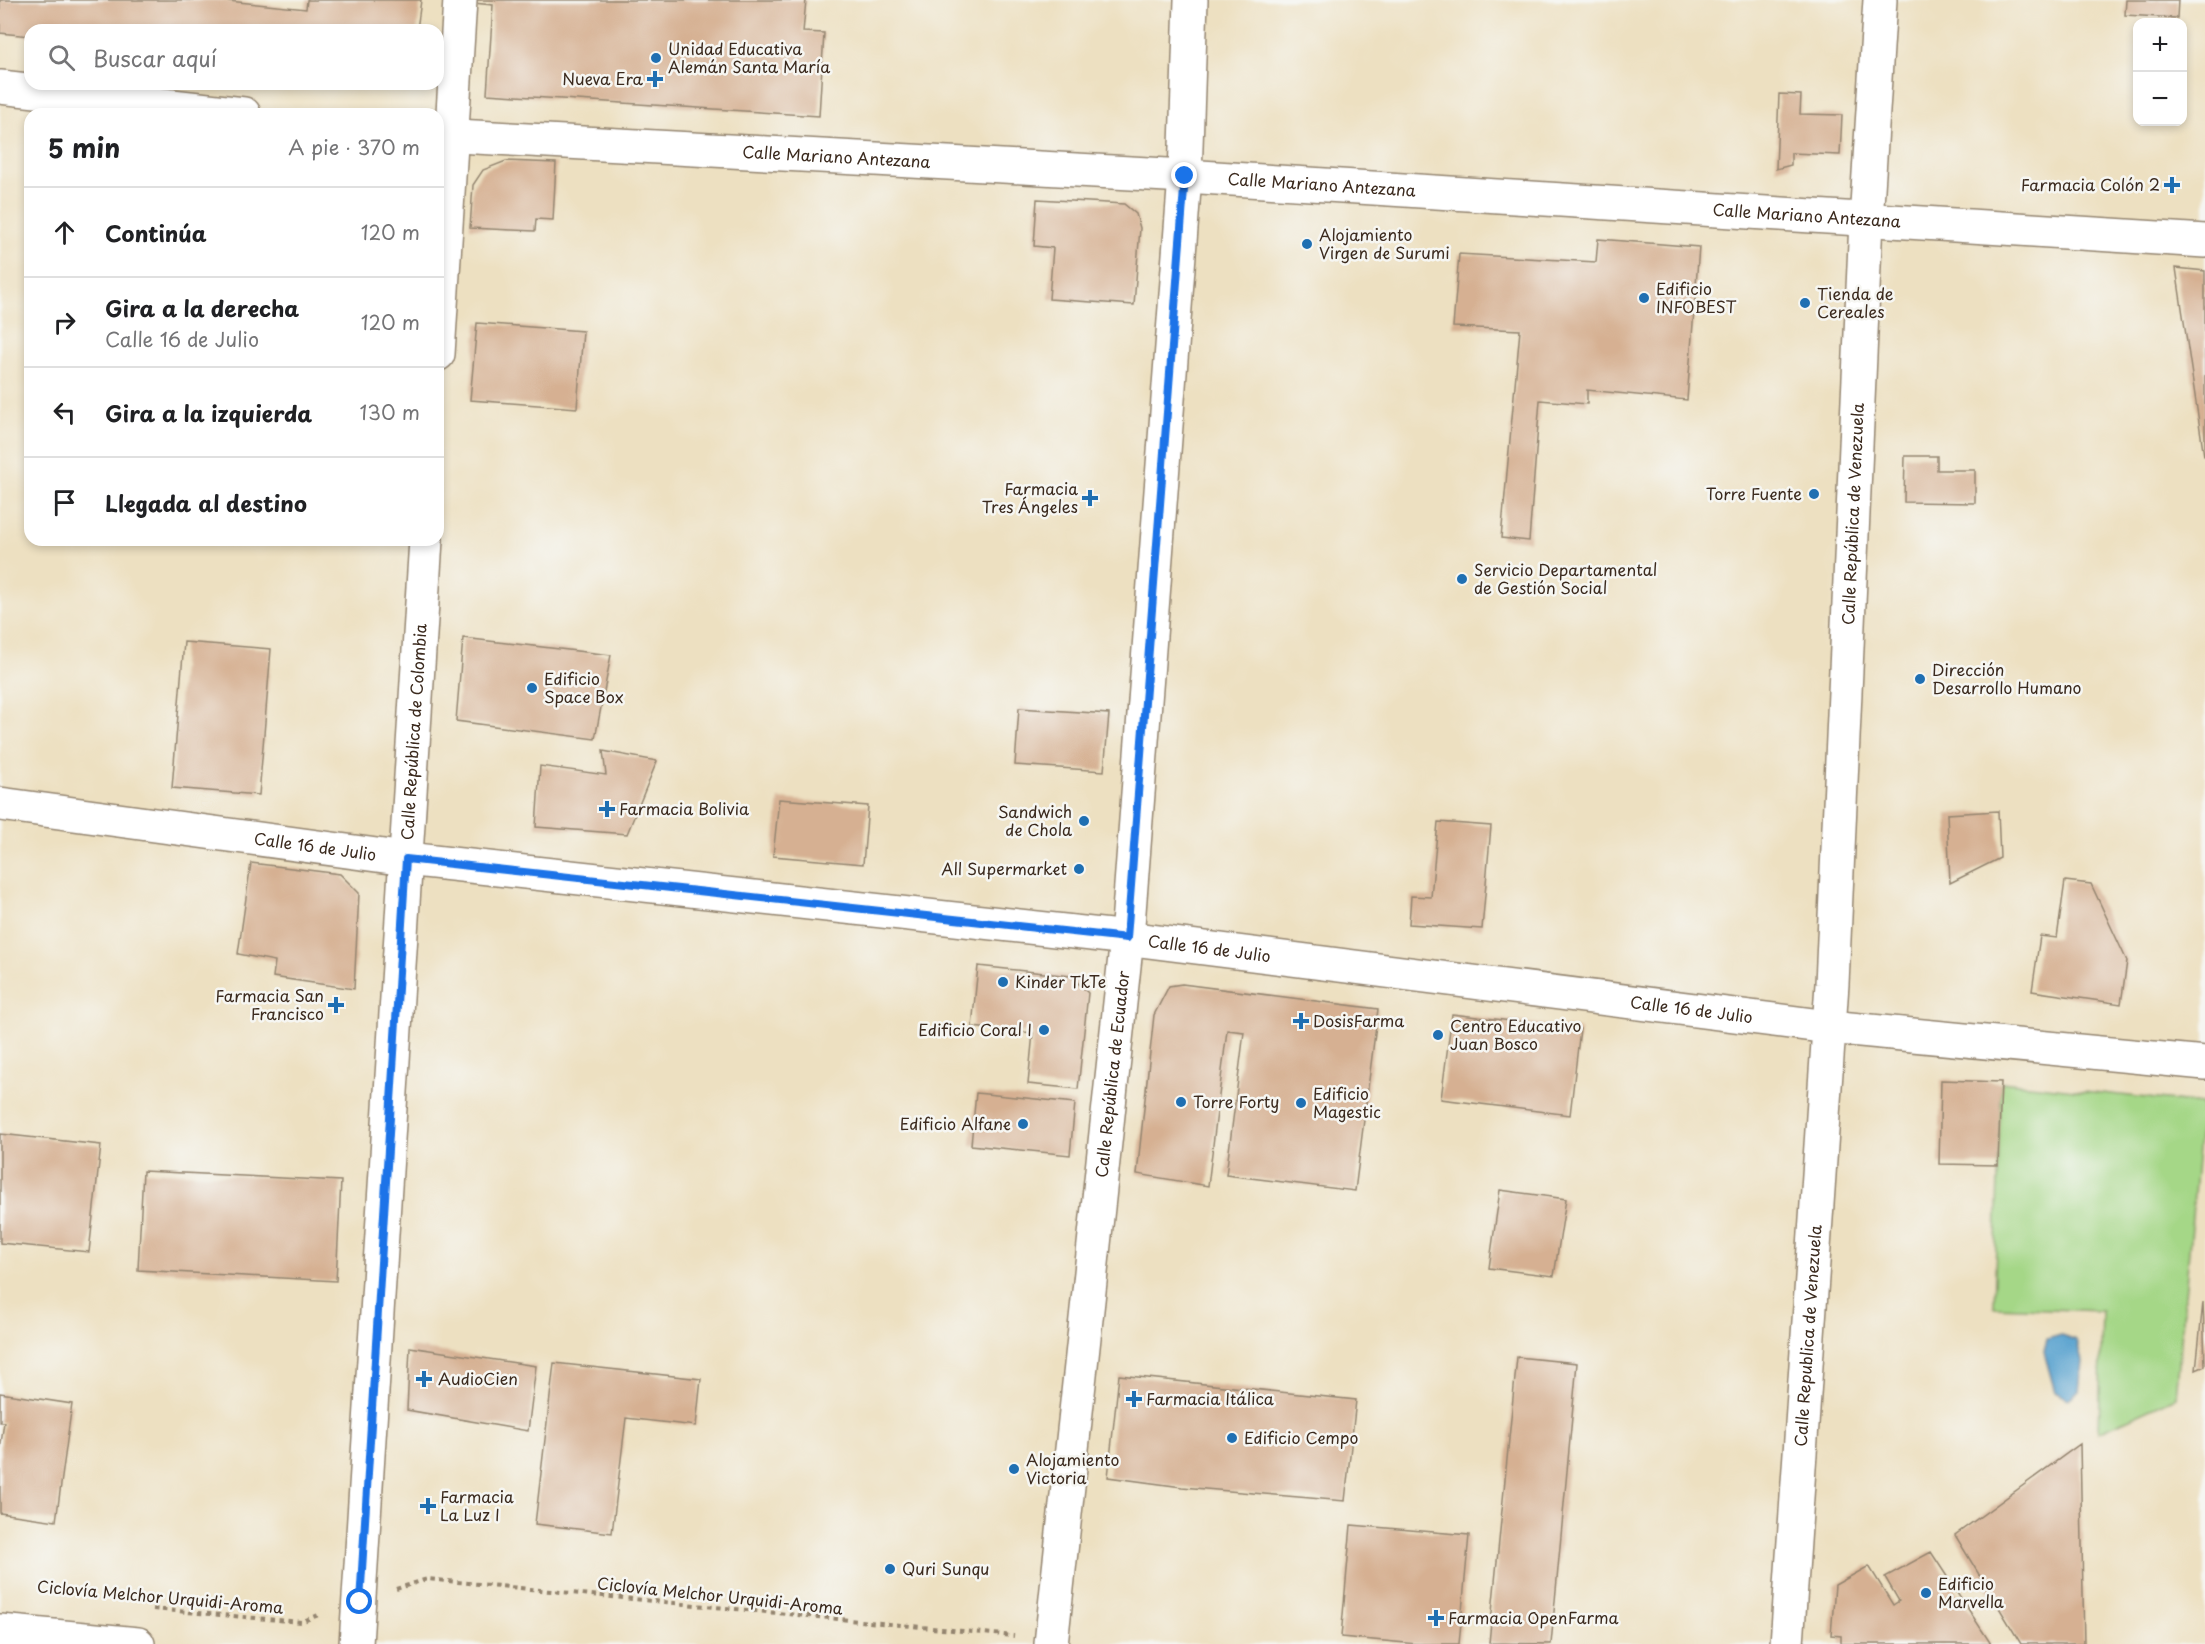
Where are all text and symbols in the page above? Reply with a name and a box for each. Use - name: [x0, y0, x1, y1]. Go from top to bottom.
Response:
- map controls: [2133, 18, 2187, 126]
- button: +: [2133, 18, 2187, 72]
- search box: [24, 24, 444, 90]
- place label: Unidad Educativa Alemán Santa María: [668, 36, 830, 78]
- icon: search: [45, 41, 78, 74]
- text: Buscar aquí: [93, 41, 217, 74]
- marker: Unidad Educativa Alemán Santa María: [649, 51, 663, 65]
- place label: Nueva Era: [562, 66, 644, 90]
- marker: Nueva Era: [648, 72, 662, 86]
- button: −: [2133, 72, 2187, 126]
- text: 5 min: [48, 128, 120, 167]
- text: A pie · 370 m: [288, 132, 420, 162]
- street label: Calle Mariano Antezana: [742, 139, 931, 173]
- route end: [1171, 162, 1197, 188]
- street label: Calle Mariano Antezana: [1227, 166, 1416, 202]
- place label: Farmacia Colón 2: [2021, 172, 2160, 196]
- marker: Farmacia Colón 2: [2165, 178, 2179, 192]
- street label: Calle Mariano Antezana: [1712, 197, 1901, 233]
- icon: ahead: [48, 216, 81, 249]
- text: Continúa: [105, 216, 207, 249]
- text: 120 m: [361, 217, 420, 247]
- place label: Alojamiento Virgen de Surumi: [1319, 222, 1450, 264]
- marker: Alojamiento Virgen de Surumi: [1300, 237, 1314, 251]
- place label: Edificio INFOBEST: [1656, 276, 1737, 318]
- place label: Tienda de Cereales: [1817, 281, 1894, 323]
- text: Gira a la derecha: [105, 291, 299, 324]
- marker: Edificio INFOBEST: [1637, 291, 1651, 305]
- marker: Tienda de Cereales: [1798, 296, 1812, 310]
- icon: right: [48, 306, 81, 339]
- text: 120 m: [361, 307, 420, 337]
- text: Calle 16 de Julio: [105, 324, 259, 354]
- icon: left: [48, 396, 81, 429]
- text: Gira a la izquierda: [105, 396, 312, 429]
- text: 130 m: [360, 397, 420, 427]
- street label: Calle República de Venezuela: [1835, 402, 1869, 626]
- place label: Farmacia Tres Ángeles: [982, 476, 1078, 518]
- place label: Torre Fuente: [1706, 481, 1802, 505]
- icon: arrive: [48, 486, 81, 519]
- text: Llegada al destino: [105, 486, 307, 519]
- marker: Torre Fuente: [1807, 487, 1821, 501]
- marker: Farmacia Tres Ángeles: [1083, 491, 1097, 505]
- place label: Servicio Departamental de Gestión Social: [1474, 557, 1657, 599]
- marker: Servicio Departamental de Gestión Social: [1455, 572, 1469, 586]
- street label: Calle República de Colombia: [394, 622, 432, 841]
- place label: Dirección Desarrollo Humano: [1932, 657, 2081, 699]
- place label: Edificio Space Box: [544, 666, 624, 708]
- marker: Dirección Desarrollo Humano: [1913, 672, 1927, 686]
- marker: Edificio Space Box: [525, 681, 539, 695]
- place label: Farmacia Bolivia: [619, 796, 749, 820]
- place label: Sandwich de Chola: [998, 799, 1072, 841]
- marker: Farmacia Bolivia: [600, 802, 614, 816]
- marker: Sandwich de Chola: [1077, 814, 1091, 828]
- street label: Calle 16 de Julio: [253, 826, 378, 866]
- place label: All Supermarket: [941, 856, 1067, 880]
- marker: All Supermarket: [1072, 862, 1086, 876]
- street label: Calle 16 de Julio: [1147, 928, 1272, 967]
- place label: Kinder TkTe: [1015, 969, 1106, 993]
- street label: Calle República de Ecuador: [1088, 969, 1134, 1179]
- marker: Kinder TkTe: [996, 975, 1010, 989]
- place label: Farmacia San Francisco: [215, 983, 324, 1025]
- street label: Calle 16 de Julio: [1629, 989, 1754, 1028]
- marker: Farmacia San Francisco: [329, 998, 343, 1012]
- place label: DosisFarma: [1313, 1008, 1404, 1032]
- place label: Centro Educativo Juan Bosco: [1450, 1013, 1582, 1055]
- marker: DosisFarma: [1294, 1014, 1308, 1028]
- place label: Edificio Coral I: [918, 1017, 1032, 1041]
- marker: Edificio Coral I: [1037, 1023, 1051, 1037]
- marker: Centro Educativo Juan Bosco: [1431, 1028, 1445, 1042]
- place label: Edificio Magestic: [1313, 1081, 1381, 1123]
- place label: Torre Forty: [1193, 1089, 1279, 1113]
- marker: Torre Forty: [1174, 1095, 1188, 1109]
- marker: Edificio Magestic: [1294, 1096, 1308, 1110]
- place label: Edificio Alfane: [900, 1111, 1011, 1135]
- marker: Edificio Alfane: [1016, 1117, 1030, 1131]
- street label: Calle Republica de Venezuela: [1787, 1224, 1827, 1447]
- place label: AudioCien: [438, 1366, 518, 1390]
- marker: AudioCien: [415, 1370, 433, 1388]
- place label: Farmacia Itálica: [1146, 1386, 1274, 1410]
- marker: Farmacia Itálica: [1127, 1392, 1141, 1406]
- place label: Edificio Cempo: [1244, 1425, 1358, 1449]
- marker: Edificio Cempo: [1225, 1431, 1239, 1445]
- place label: Alojamiento Victoria: [1026, 1447, 1120, 1489]
- marker: Alojamiento Victoria: [1007, 1462, 1021, 1476]
- place label: Farmacia La Luz I: [440, 1484, 514, 1526]
- marker: Farmacia La Luz I: [421, 1499, 435, 1513]
- place label: Quri Sunqu: [902, 1556, 990, 1580]
- marker: Quri Sunqu: [883, 1562, 897, 1576]
- street label: Ciclovía Melchor Urquidi-Aroma: [596, 1570, 844, 1620]
- place label: Edificio Marvella: [1938, 1571, 2004, 1613]
- street label: Ciclovía Melchor Urquidi-Aroma: [36, 1573, 284, 1619]
- marker: Edificio Marvella: [1919, 1586, 1933, 1600]
- route start: [346, 1588, 372, 1614]
- place label: Farmacia OpenFarma: [1448, 1605, 1618, 1629]
- marker: Farmacia OpenFarma: [1429, 1611, 1443, 1625]

